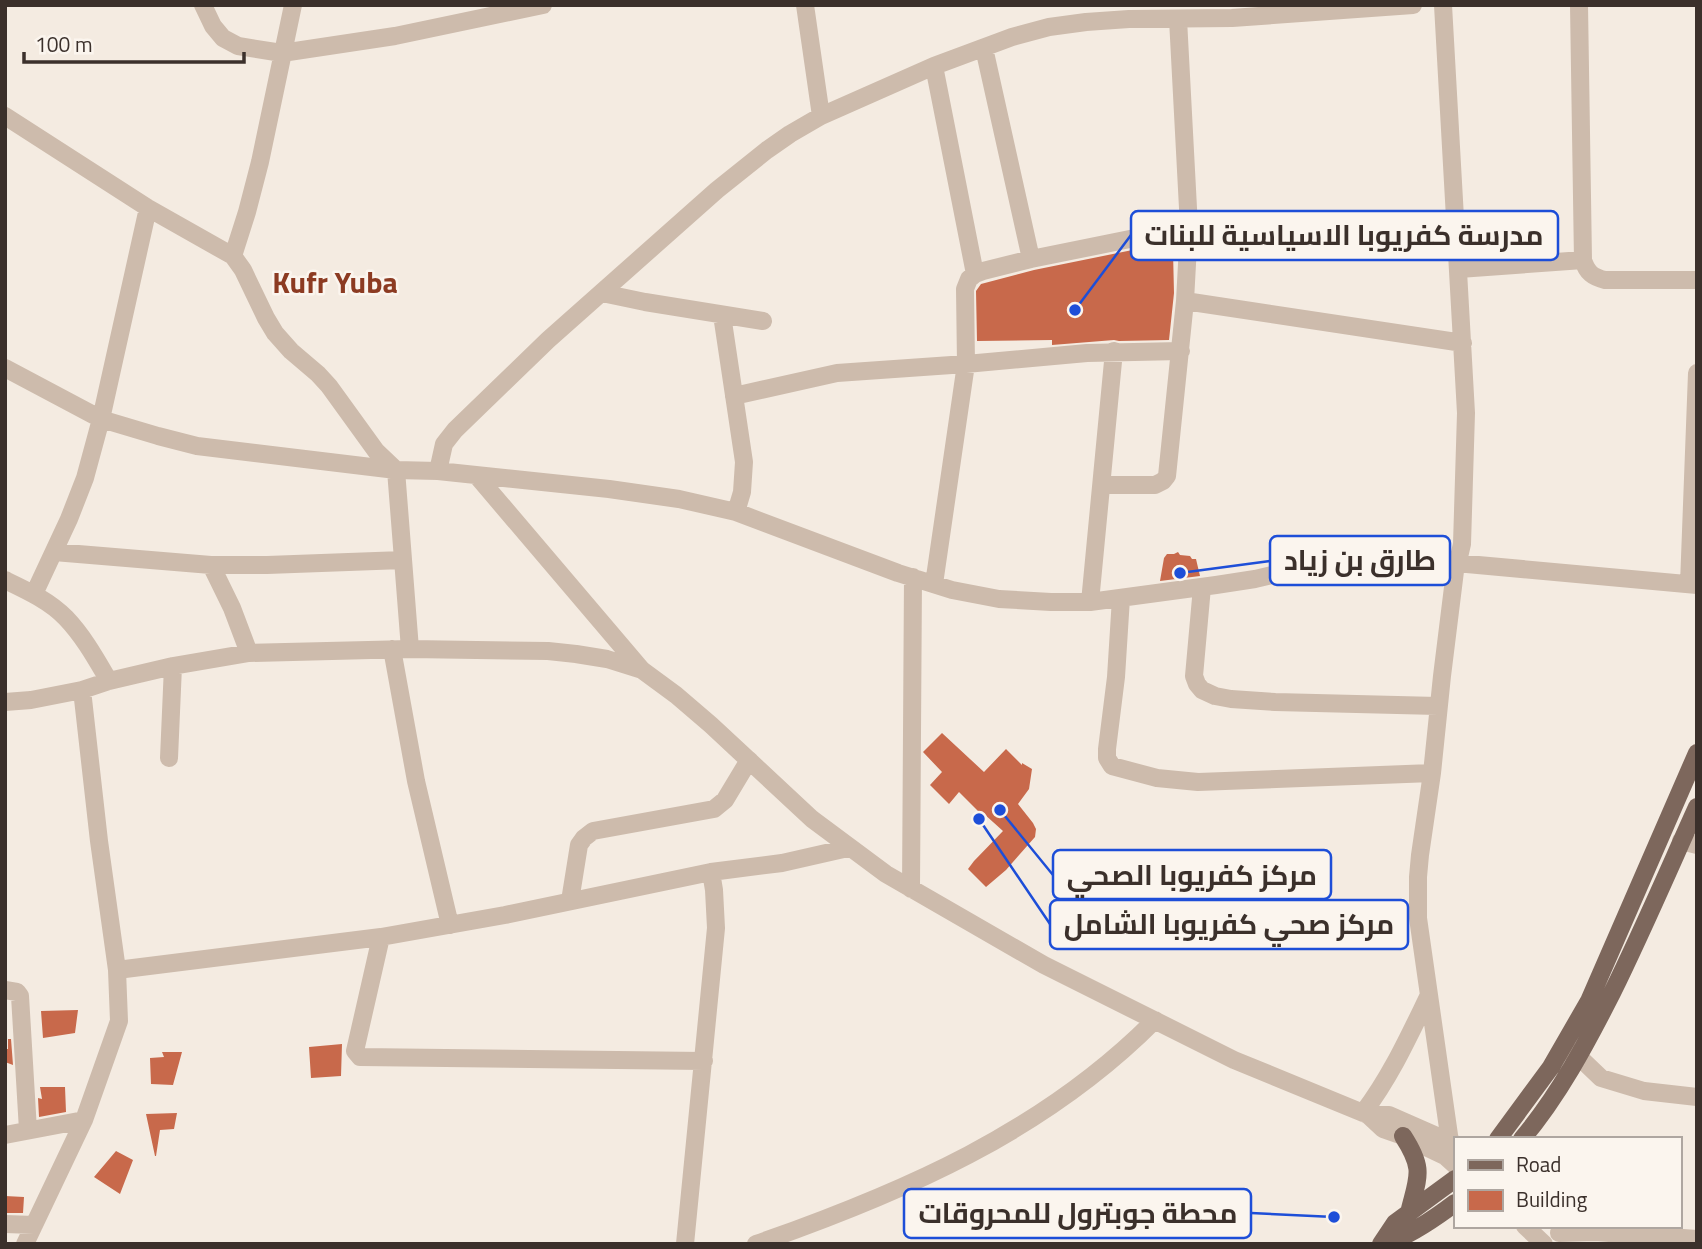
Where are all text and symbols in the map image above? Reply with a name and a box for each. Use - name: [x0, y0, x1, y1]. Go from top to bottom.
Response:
- scale bar: [24, 21, 245, 65]
- text: 100 m: [35, 28, 92, 60]
- callout: مدرسة كفريوبا الاسياسية للبنات: [1131, 211, 1558, 260]
- text: مدرسة كفريوبا الاسياسية للبنات: [1144, 213, 1544, 256]
- district label: Kufr Yuba: [272, 259, 398, 305]
- callout: طارق بن زياد: [1270, 536, 1450, 585]
- text: طارق بن زياد: [1284, 538, 1436, 581]
- callout: مركز كفريوبا الصحي: [1053, 850, 1331, 899]
- text: مركز كفريوبا الصحي: [1067, 853, 1317, 898]
- callout: مركز صحي كفريوبا الشامل: [1050, 900, 1408, 949]
- text: مركز صحي كفريوبا الشامل: [1064, 902, 1394, 947]
- legend: [1454, 1137, 1681, 1228]
- text: Road: [1516, 1148, 1561, 1180]
- text: Building: [1516, 1183, 1588, 1215]
- callout: محطة جوبترول للمحروقات: [904, 1189, 1251, 1238]
- text: محطة جوبترول للمحروقات: [918, 1191, 1238, 1234]

